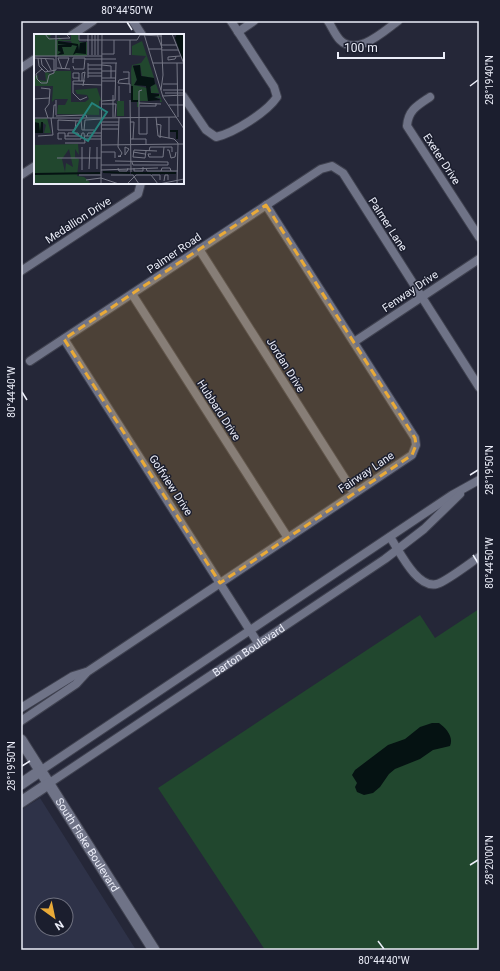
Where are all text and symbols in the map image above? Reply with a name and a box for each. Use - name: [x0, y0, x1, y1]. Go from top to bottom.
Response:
- text: 80°44'50"W: [101, 5, 153, 16]
- inset map: [34, 34, 184, 184]
- scale bar: [338, 34, 444, 60]
- text: 100 m: [344, 41, 378, 55]
- text: 28°19'40"N: [484, 55, 495, 105]
- street label: Exeter Drive: [420, 131, 463, 187]
- street label: Medallion Drive: [43, 194, 114, 246]
- street label: Palmer Lane: [365, 195, 410, 254]
- street label: Palmer Road: [145, 230, 204, 276]
- street label: Fenway Drive: [380, 268, 441, 315]
- street label: Jordan Drive: [264, 336, 308, 395]
- text: 80°44'40"W: [6, 366, 17, 418]
- street label: Hubbard Drive: [194, 378, 243, 443]
- text: 28°19'50"N: [484, 445, 495, 495]
- street label: Fairway Lane: [336, 449, 397, 496]
- street label: Golfview Drive: [146, 452, 195, 518]
- text: 80°44'50"W: [484, 537, 495, 589]
- street label: Barton Boulevard: [210, 622, 287, 679]
- text: 28°19'50"N: [6, 741, 17, 791]
- street label: South Fiske Boulevard: [52, 796, 121, 894]
- text: 28°20'00"N: [484, 835, 495, 885]
- north arrow: [34, 897, 74, 937]
- text: N: [52, 917, 66, 933]
- text: 80°44'40"W: [358, 955, 410, 966]

